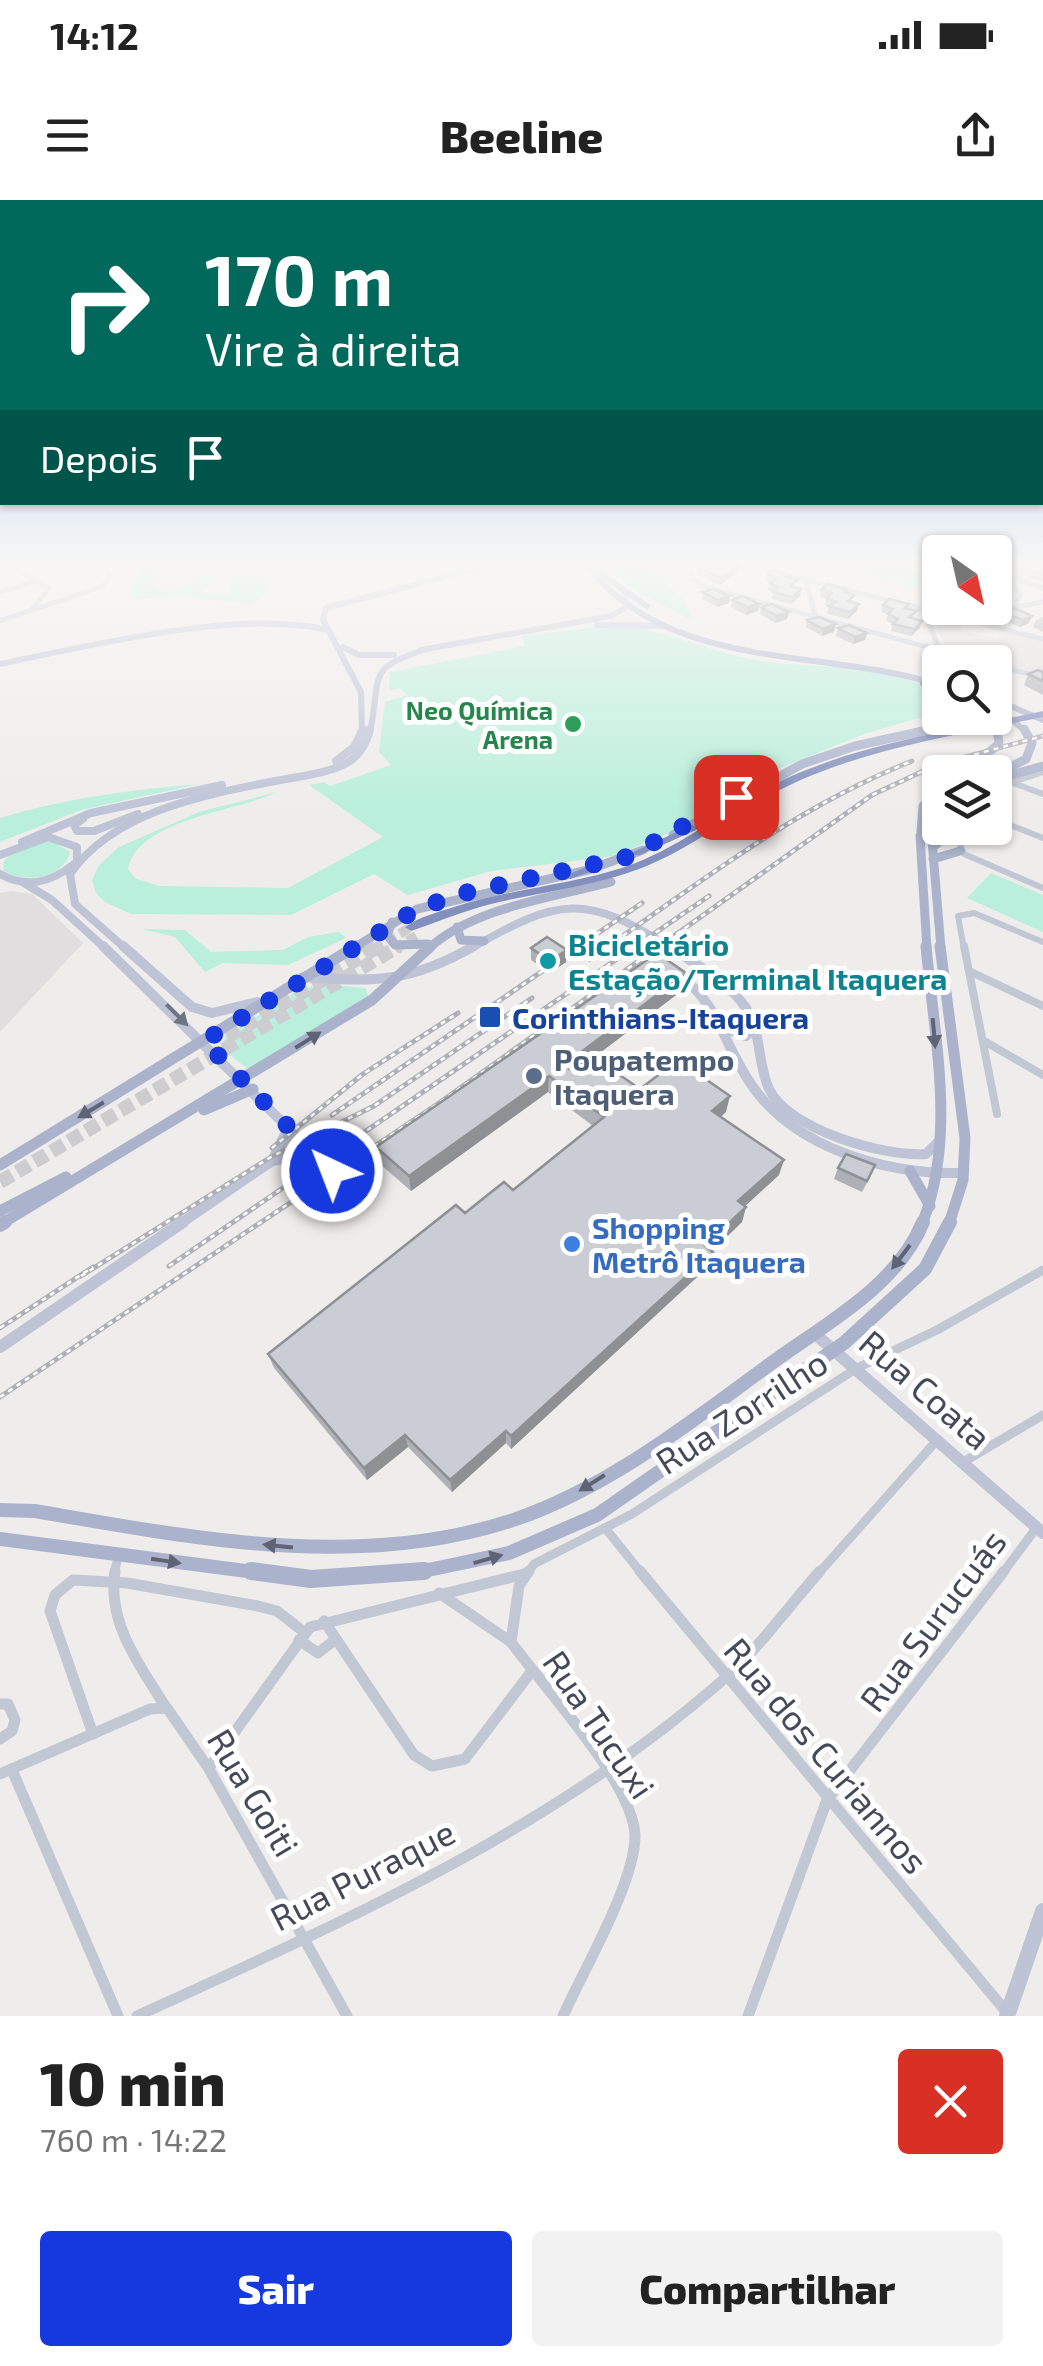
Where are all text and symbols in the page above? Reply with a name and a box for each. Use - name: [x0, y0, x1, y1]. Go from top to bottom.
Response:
- text: 14:12: [50, 12, 139, 58]
- icon: menu: [40, 108, 95, 163]
- text: Beeline: [440, 108, 603, 162]
- icon: share: [948, 108, 1003, 163]
- text: 170 m: [205, 236, 393, 320]
- icon: right: [40, 240, 170, 370]
- text: Vire à direita: [205, 321, 462, 375]
- icon: arrive: [178, 430, 233, 485]
- text: Depois: [40, 435, 158, 481]
- north arrow: [922, 535, 1012, 625]
- map controls: [922, 535, 1012, 845]
- button: search: [922, 645, 1012, 735]
- place label: Neo Química Arena: [406, 695, 553, 754]
- marker: Neo Química Arena: [562, 713, 584, 735]
- pin: [694, 755, 779, 840]
- button: layers: [922, 755, 1012, 845]
- icon: arrive: [709, 770, 764, 825]
- place label: Bicicletário Estação/Terminal Itaquera: [568, 926, 947, 998]
- marker: Bicicletário Estação/Terminal Itaquera: [537, 950, 559, 972]
- place label: Corinthians-Itaquera: [512, 999, 809, 1035]
- one-way arrow: [164, 1003, 188, 1026]
- marker: Corinthians-Itaquera: [477, 1004, 503, 1030]
- one-way arrow: [927, 1017, 943, 1049]
- one-way arrow: [294, 1032, 322, 1049]
- place label: Poupatempo Itaquera: [554, 1041, 734, 1111]
- marker: Poupatempo Itaquera: [523, 1065, 545, 1087]
- one-way arrow: [77, 1101, 105, 1118]
- position arrow: [280, 1119, 384, 1223]
- place label: Shopping Metrô Itaquera: [592, 1209, 806, 1279]
- marker: Shopping Metrô Itaquera: [561, 1233, 583, 1255]
- one-way arrow: [891, 1244, 911, 1270]
- street label: Rua Coata: [852, 1321, 1000, 1457]
- street label: Rua Zorrilho: [648, 1340, 834, 1482]
- one-way arrow: [578, 1473, 605, 1492]
- street label: Rua Surucuás: [850, 1521, 1014, 1719]
- one-way arrow: [262, 1537, 294, 1553]
- one-way arrow: [473, 1550, 504, 1566]
- one-way arrow: [151, 1553, 182, 1569]
- street label: Rua dos Curiannos: [716, 1629, 938, 1881]
- street label: Rua Tucuxi: [535, 1642, 665, 1806]
- street label: Rua Goiti: [200, 1721, 308, 1863]
- street label: Rua Puraque: [263, 1810, 461, 1938]
- text: 10 min: [40, 2046, 226, 2118]
- button: close: [898, 2049, 1003, 2154]
- text: 760 m · 14:22: [40, 2120, 227, 2158]
- button: Sair: [40, 2231, 512, 2346]
- button: Compartilhar: [532, 2231, 1003, 2346]

